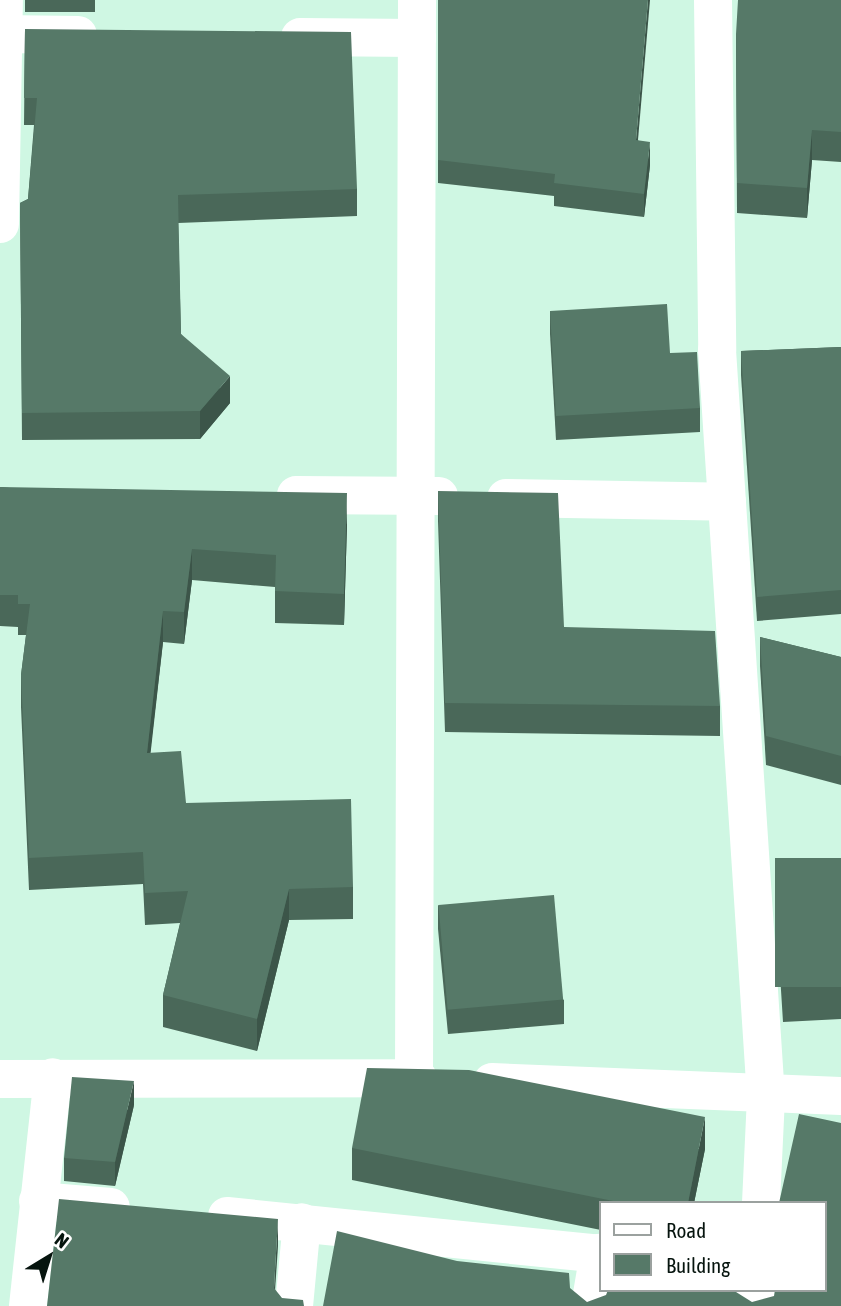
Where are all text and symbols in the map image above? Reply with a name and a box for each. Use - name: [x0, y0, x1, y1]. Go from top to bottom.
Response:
- legend: [600, 1201, 827, 1292]
- text: Road: [666, 1218, 706, 1242]
- north arrow: [14, 1222, 84, 1292]
- text: N: [51, 1228, 73, 1253]
- text: Building: [666, 1253, 730, 1277]

